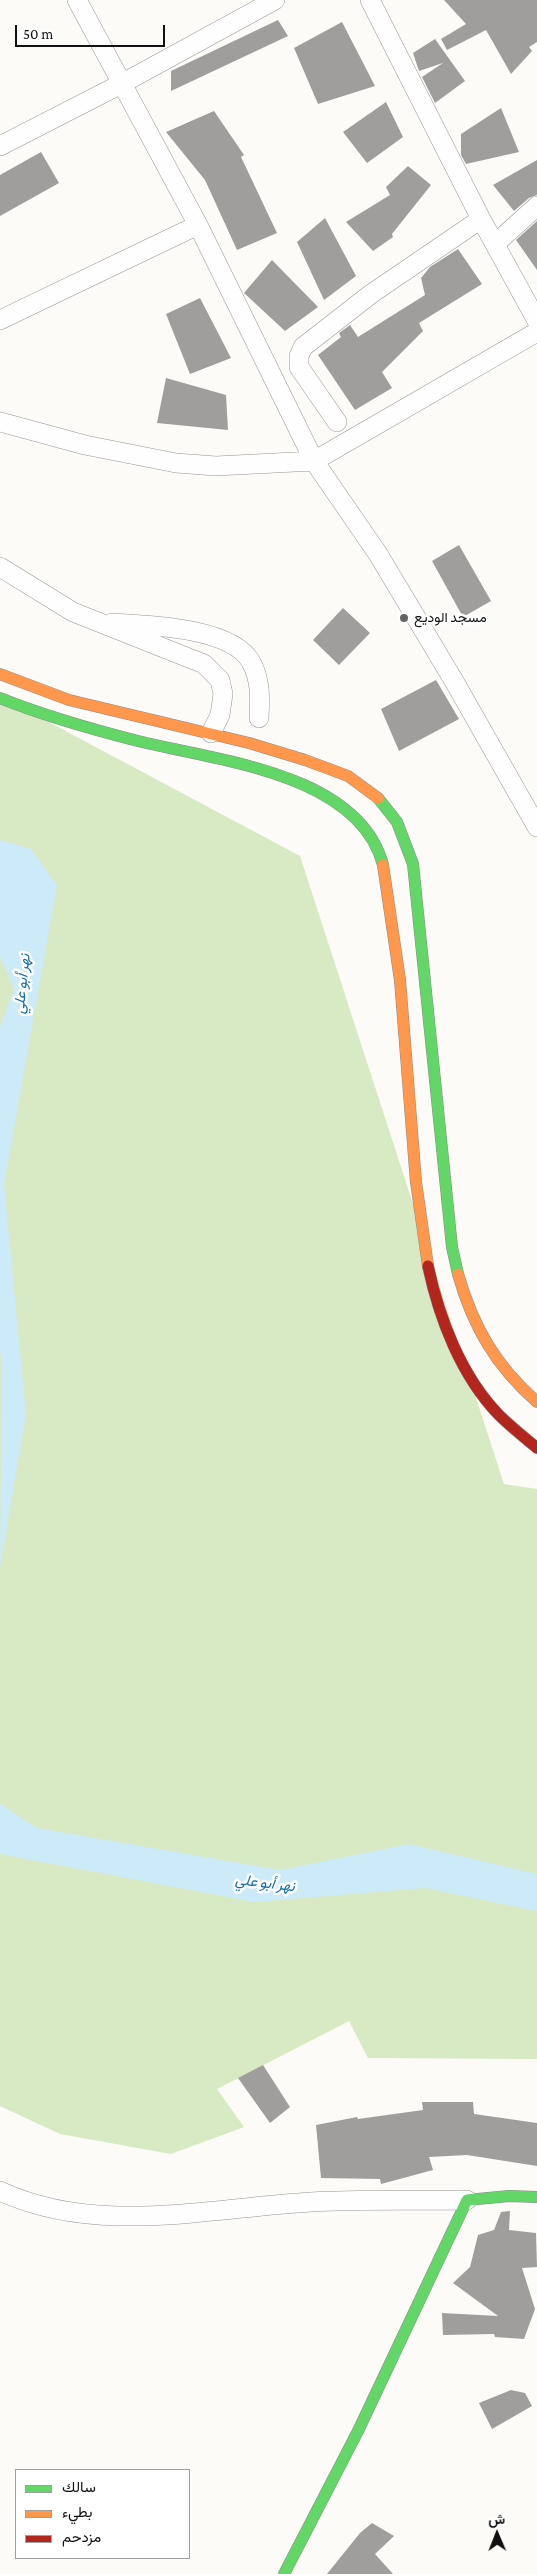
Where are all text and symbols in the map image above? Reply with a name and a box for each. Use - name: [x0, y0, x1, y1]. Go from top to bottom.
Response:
- scale bar: [18, 15, 168, 47]
- text: 50 m: [23, 26, 53, 42]
- place label: مسجد الوديع: [414, 610, 487, 626]
- marker: مسجد الوديع: [398, 612, 410, 624]
- water label: نهر أبو علي: [10, 953, 34, 1015]
- water label: نهر أبو علي: [234, 1870, 296, 1896]
- legend: [15, 2469, 190, 2559]
- text: سالك: [62, 2479, 96, 2495]
- text: بطيء: [62, 2504, 92, 2520]
- north arrow: [472, 2509, 522, 2559]
- text: ش: [488, 2511, 505, 2527]
- text: مزدحم: [62, 2529, 101, 2545]

